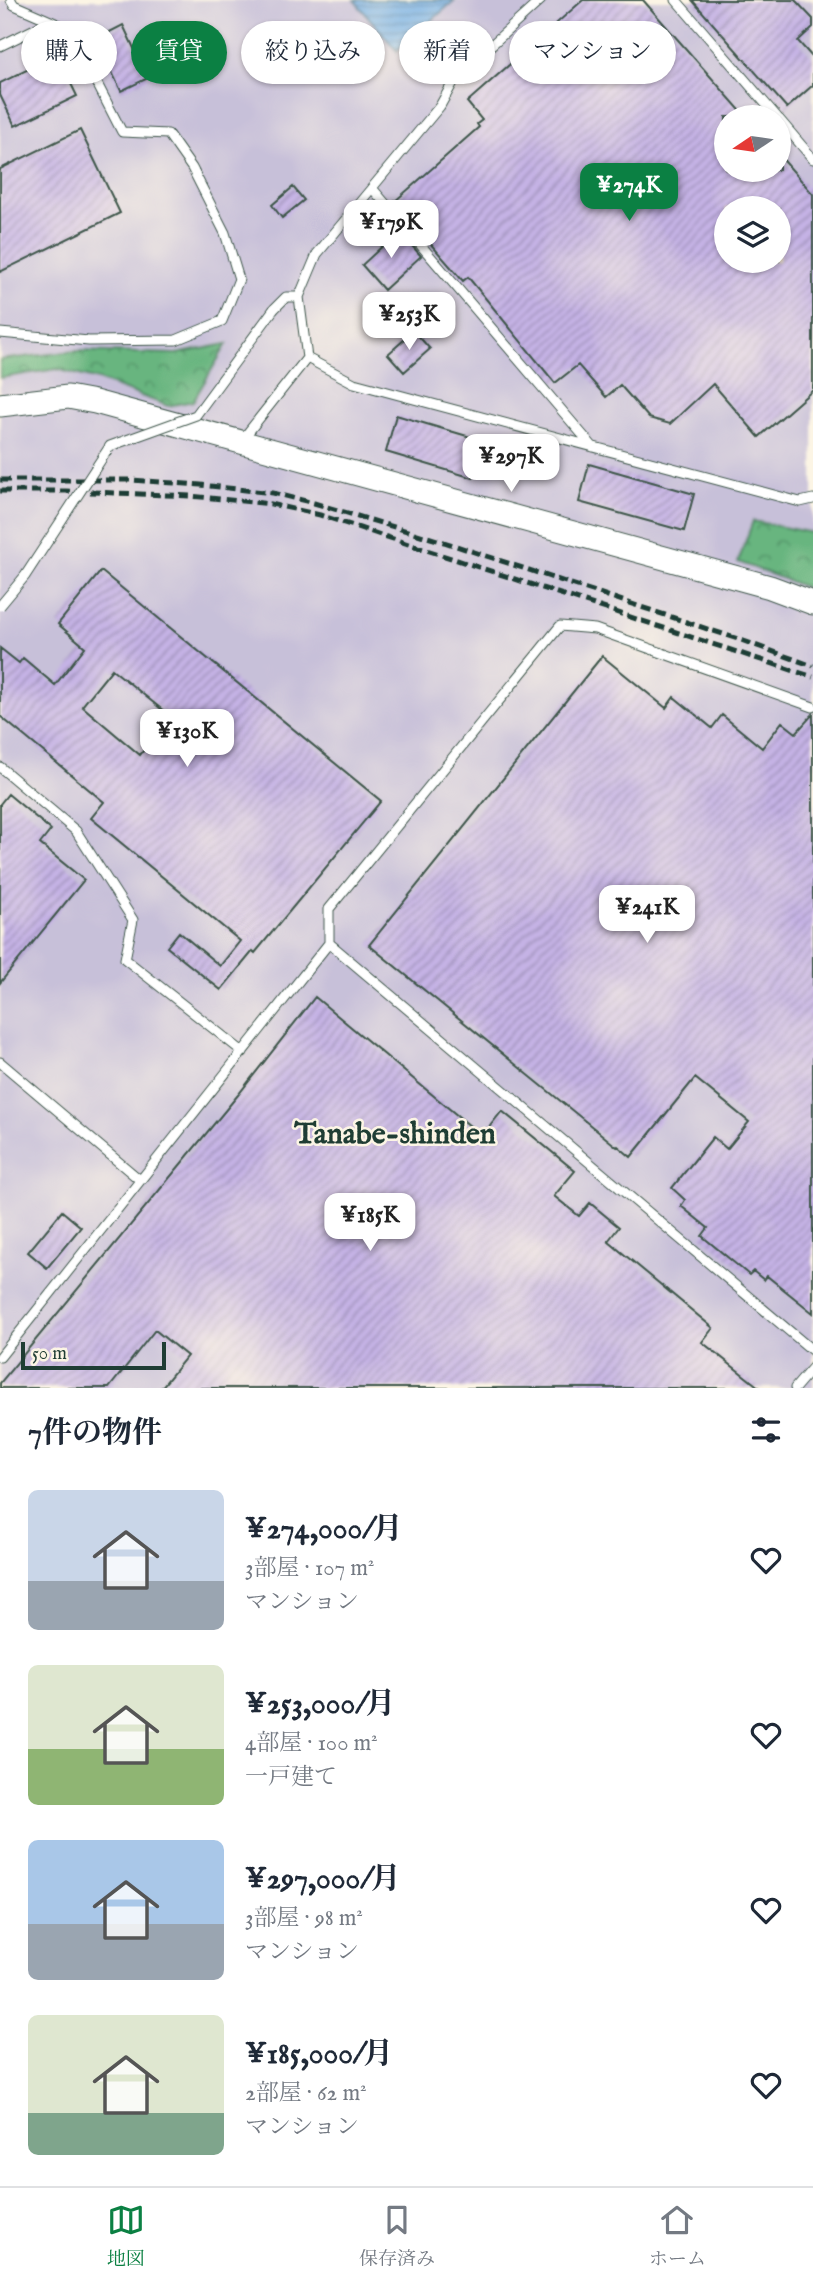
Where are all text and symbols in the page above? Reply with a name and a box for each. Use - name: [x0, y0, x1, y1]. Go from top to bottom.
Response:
- chip: 購入: [21, 21, 117, 84]
- chip: 賃貸: [131, 21, 227, 84]
- chip: 絞り込み: [241, 21, 385, 84]
- chip: 新着: [399, 21, 495, 84]
- chip: マンション: [509, 21, 676, 84]
- north arrow: [714, 105, 791, 182]
- map controls: [714, 105, 791, 273]
- pin: ¥274K: [580, 164, 678, 223]
- text: ¥274K: [596, 171, 662, 200]
- button: layers: [714, 196, 791, 273]
- pin: ¥179K: [342, 201, 440, 260]
- text: ¥179K: [360, 208, 422, 237]
- pin: ¥253K: [360, 292, 458, 352]
- text: ¥253K: [378, 300, 440, 329]
- pin: ¥297K: [462, 434, 560, 494]
- text: ¥297K: [479, 442, 544, 471]
- pin: ¥130K: [138, 710, 236, 769]
- text: ¥130K: [156, 717, 218, 746]
- pin: ¥241K: [598, 886, 696, 945]
- text: ¥241K: [615, 893, 679, 922]
- district label: Tanabe-shinden: [293, 1116, 496, 1154]
- pin: ¥185K: [321, 1194, 419, 1253]
- text: ¥185K: [340, 1201, 400, 1230]
- scale bar: [21, 1339, 166, 1371]
- text: 50 m: [32, 1342, 67, 1366]
- icon: filters: [747, 1411, 785, 1449]
- text: 7件の物件: [28, 1415, 162, 1453]
- text: ¥274,000/月: [245, 1511, 402, 1549]
- icon: home: [84, 1518, 168, 1602]
- icon: heart: [747, 1541, 785, 1579]
- text: 3部屋 · 107 m²: [245, 1554, 374, 1583]
- text: マンション: [245, 1588, 359, 1617]
- text: ¥253,000/月: [245, 1686, 395, 1724]
- icon: home: [84, 1693, 168, 1777]
- icon: heart: [747, 1716, 785, 1754]
- text: 4部屋 · 100 m²: [245, 1729, 378, 1758]
- text: 一戸建て: [245, 1763, 337, 1792]
- text: ¥297,000/月: [245, 1861, 401, 1899]
- icon: home: [84, 1868, 168, 1952]
- icon: heart: [747, 1891, 785, 1929]
- text: 3部屋 · 98 m²: [245, 1904, 363, 1933]
- text: マンション: [245, 1938, 359, 1967]
- text: ¥185,000/月: [245, 2036, 393, 2074]
- icon: home: [84, 2043, 168, 2127]
- icon: heart: [747, 2066, 785, 2104]
- text: 2部屋 · 62 m²: [245, 2079, 367, 2108]
- text: マンション: [245, 2113, 359, 2142]
- tab: 地図: [107, 2201, 145, 2272]
- tab: 保存済み: [359, 2201, 435, 2272]
- tab: ホーム: [649, 2201, 706, 2272]

